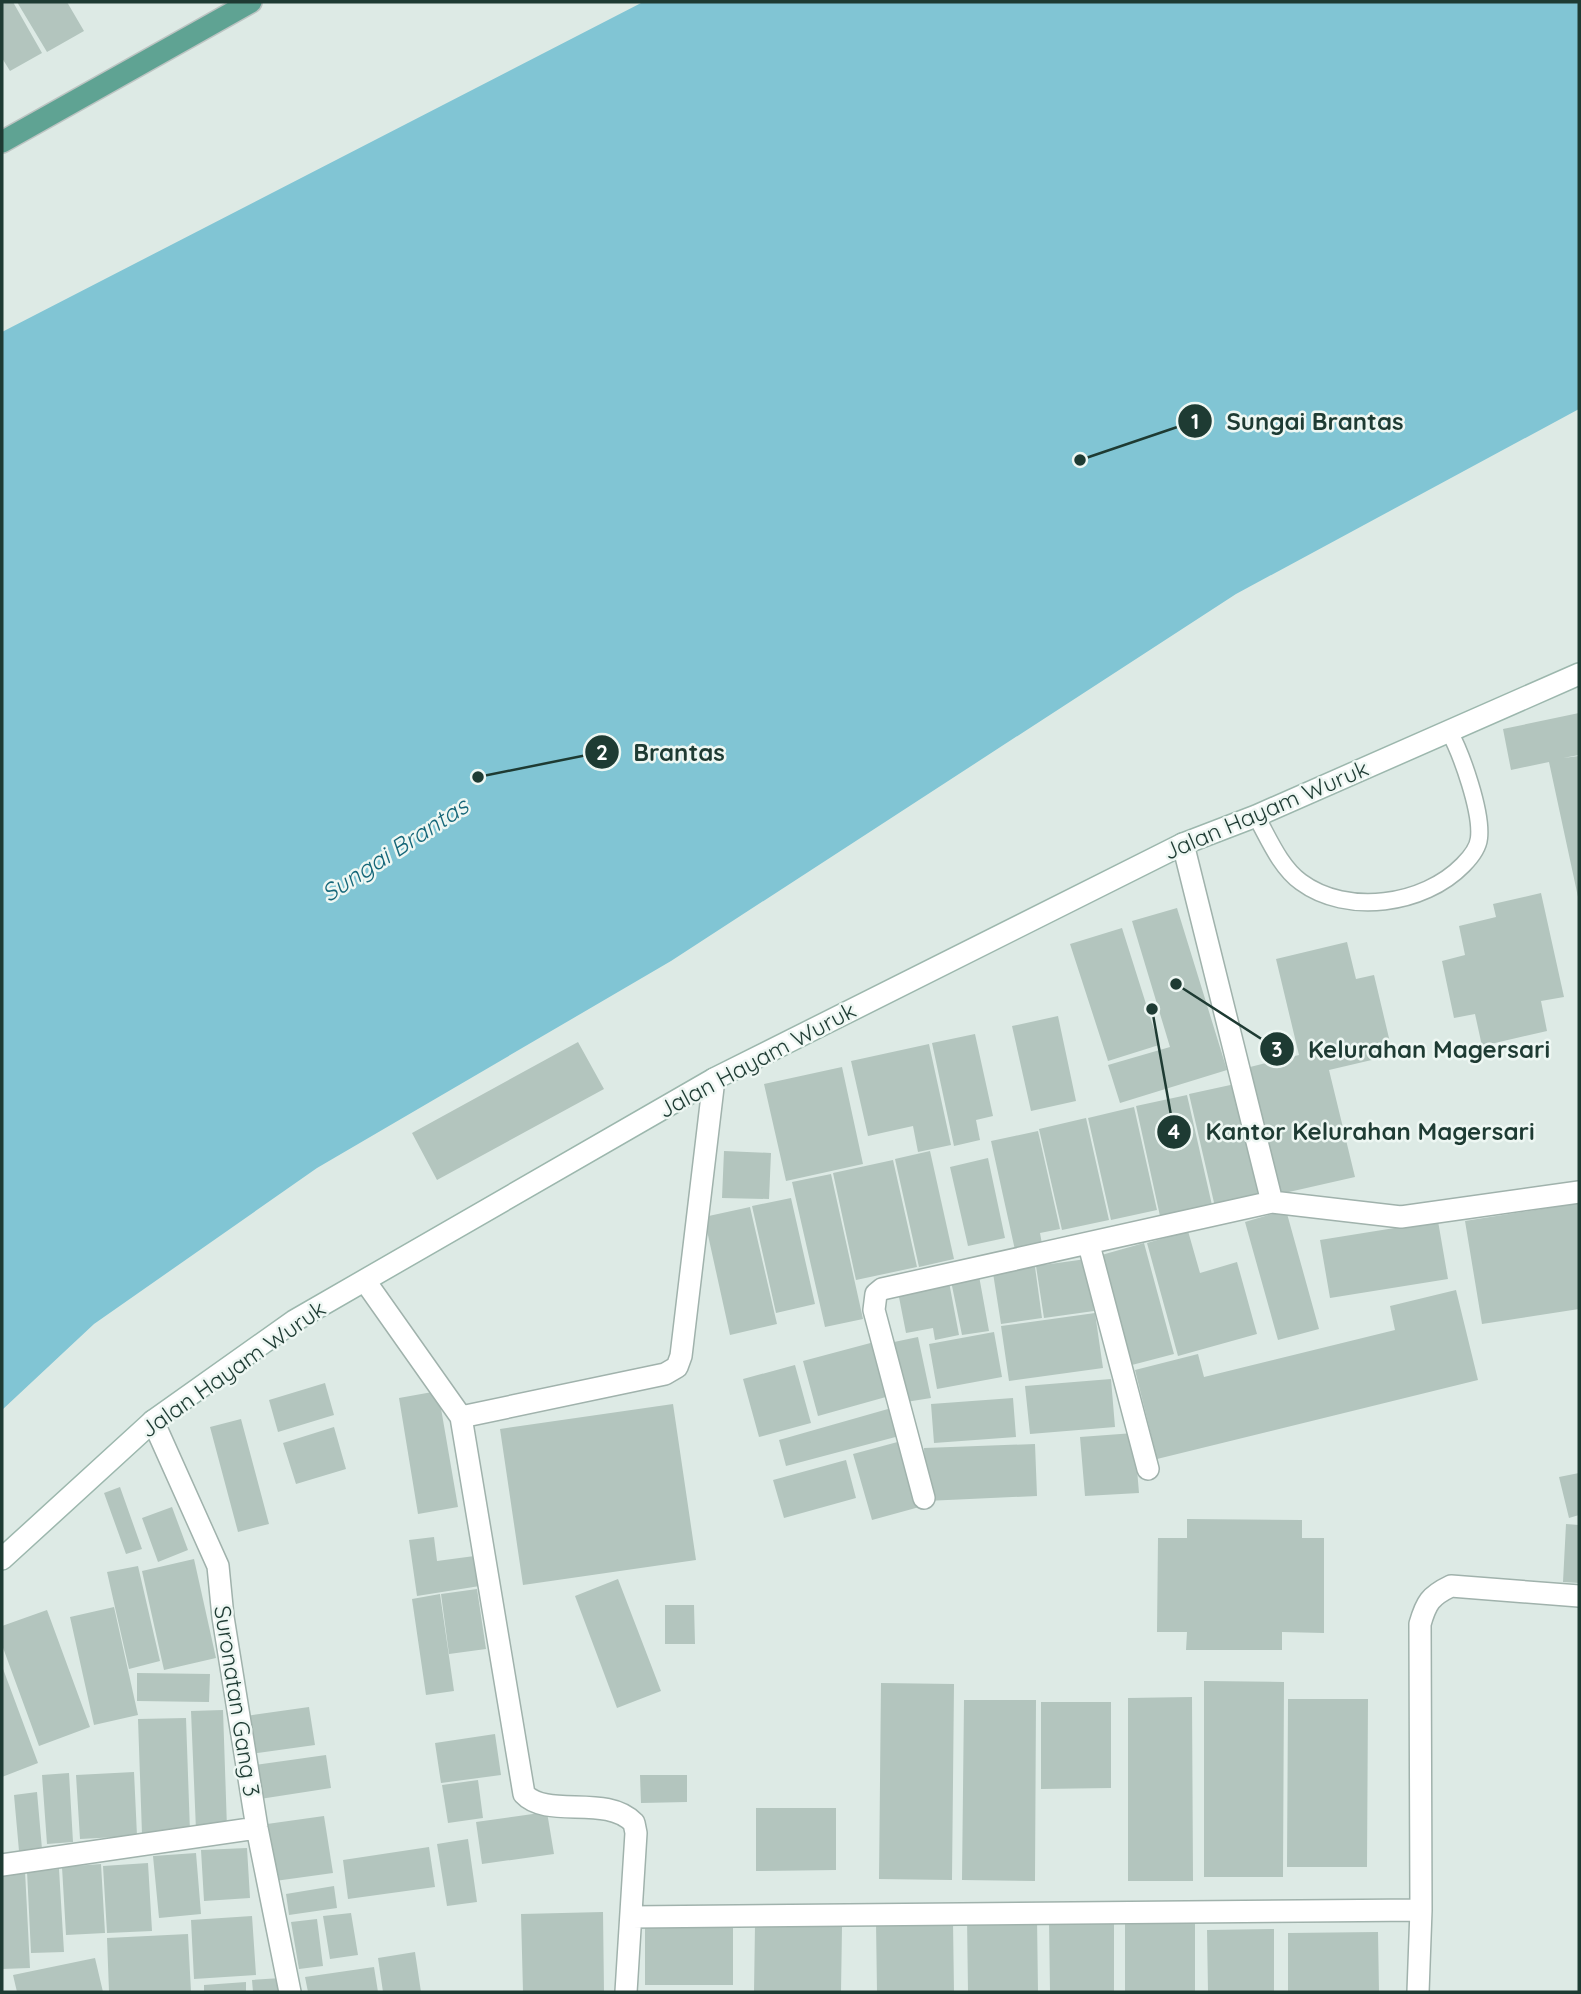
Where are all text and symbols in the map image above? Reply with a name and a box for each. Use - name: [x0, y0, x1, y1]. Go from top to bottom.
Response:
- callout: Sungai Brantas: [1177, 399, 1417, 444]
- text: Sungai Brantas: [1226, 406, 1404, 436]
- text: 1: [1191, 408, 1199, 434]
- callout: Brantas: [585, 730, 739, 775]
- text: Brantas: [633, 737, 725, 767]
- text: 2: [596, 739, 608, 765]
- street label: Jalan Hayam Wuruk: [1159, 753, 1373, 866]
- water label: Sungai Brantas: [315, 790, 475, 908]
- street label: Jalan Hayam Wuruk: [653, 995, 861, 1124]
- callout: Kelurahan Magersari: [1259, 1027, 1564, 1072]
- text: Kelurahan Magersari: [1308, 1034, 1550, 1064]
- text: 3: [1271, 1036, 1283, 1062]
- callout: Kantor Kelurahan Magersari: [1157, 1110, 1549, 1155]
- text: Kantor Kelurahan Magersari: [1205, 1116, 1535, 1146]
- text: 4: [1168, 1118, 1180, 1144]
- street label: Jalan Hayam Wuruk: [134, 1294, 331, 1444]
- street label: Suronatan Gang 3: [208, 1603, 267, 1799]

